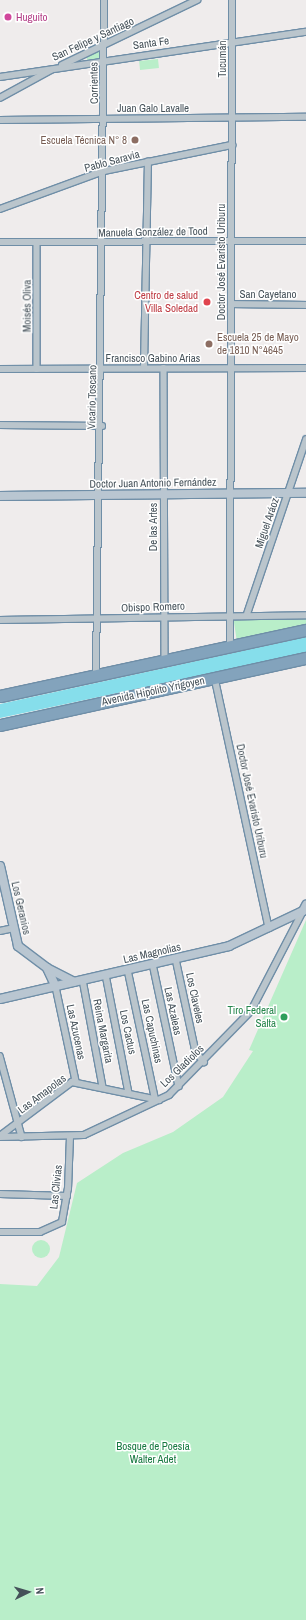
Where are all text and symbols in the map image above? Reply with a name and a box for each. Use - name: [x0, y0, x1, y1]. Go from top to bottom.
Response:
- place label: Huguito: [16, 10, 48, 24]
- marker: Huguito: [3, 12, 13, 22]
- street label: San Felipe y Santiago: [50, 14, 136, 64]
- street label: Santa Fe: [132, 34, 170, 52]
- street label: Tucumán: [215, 41, 229, 77]
- street label: Corrientes: [87, 62, 101, 104]
- street label: Juan Galo Lavalle: [117, 101, 189, 115]
- place label: Escuela Técnica N° 8: [40, 133, 127, 147]
- marker: Escuela Técnica N° 8: [130, 135, 140, 145]
- street label: Pablo Saravia: [83, 147, 141, 175]
- street label: Doctor José Evaristo Uriburu: [214, 204, 228, 320]
- street label: Manuela González de Tood: [98, 224, 208, 240]
- street label: Moisés Oliva: [20, 280, 34, 332]
- street label: San Cayetano: [239, 287, 297, 301]
- place label: Centro de salud Villa Soledad: [134, 289, 198, 315]
- marker: Centro de salud Villa Soledad: [201, 296, 213, 308]
- place label: Escuela 25 de Mayo de 1810 N°4645: [217, 331, 299, 357]
- marker: Escuela 25 de Mayo de 1810 N°4645: [204, 339, 214, 349]
- street label: Francisco Gabino Arias: [105, 351, 201, 365]
- street label: Vicario Toscano: [85, 365, 99, 429]
- street label: Doctor Juan Antonio Fernández: [89, 475, 217, 491]
- street label: Miguel Aráoz: [252, 496, 282, 550]
- street label: De las Artes: [146, 502, 160, 552]
- street label: Obispo Romero: [121, 599, 185, 615]
- street label: Avenida Hipólito Yrigoyen: [100, 674, 206, 708]
- street label: Doctor José Evaristo Uriburu: [233, 743, 271, 859]
- street label: Los Geranios: [8, 880, 34, 936]
- street label: Las Magnolias: [122, 940, 182, 966]
- street label: Los Claveles: [183, 971, 207, 1025]
- street label: Las Azaleas: [161, 986, 185, 1036]
- street label: Reina Margarita: [90, 998, 116, 1064]
- street label: Las Capuchinas: [139, 998, 165, 1064]
- street label: Las Azucenas: [64, 1003, 88, 1061]
- place label: Tiro Federal Salta: [228, 1004, 276, 1030]
- street label: Los Cactus: [117, 1009, 139, 1055]
- marker: Tiro Federal Salta: [279, 1012, 289, 1022]
- street label: Los Gladiolos: [158, 1042, 206, 1090]
- street label: Las Amapolas: [15, 1072, 69, 1116]
- street label: Las Clivias: [47, 1164, 65, 1210]
- park label: Bosque de Poesía Walter Adet: [116, 1440, 190, 1466]
- north arrow: [8, 1572, 48, 1612]
- text: N: [33, 1587, 47, 1595]

